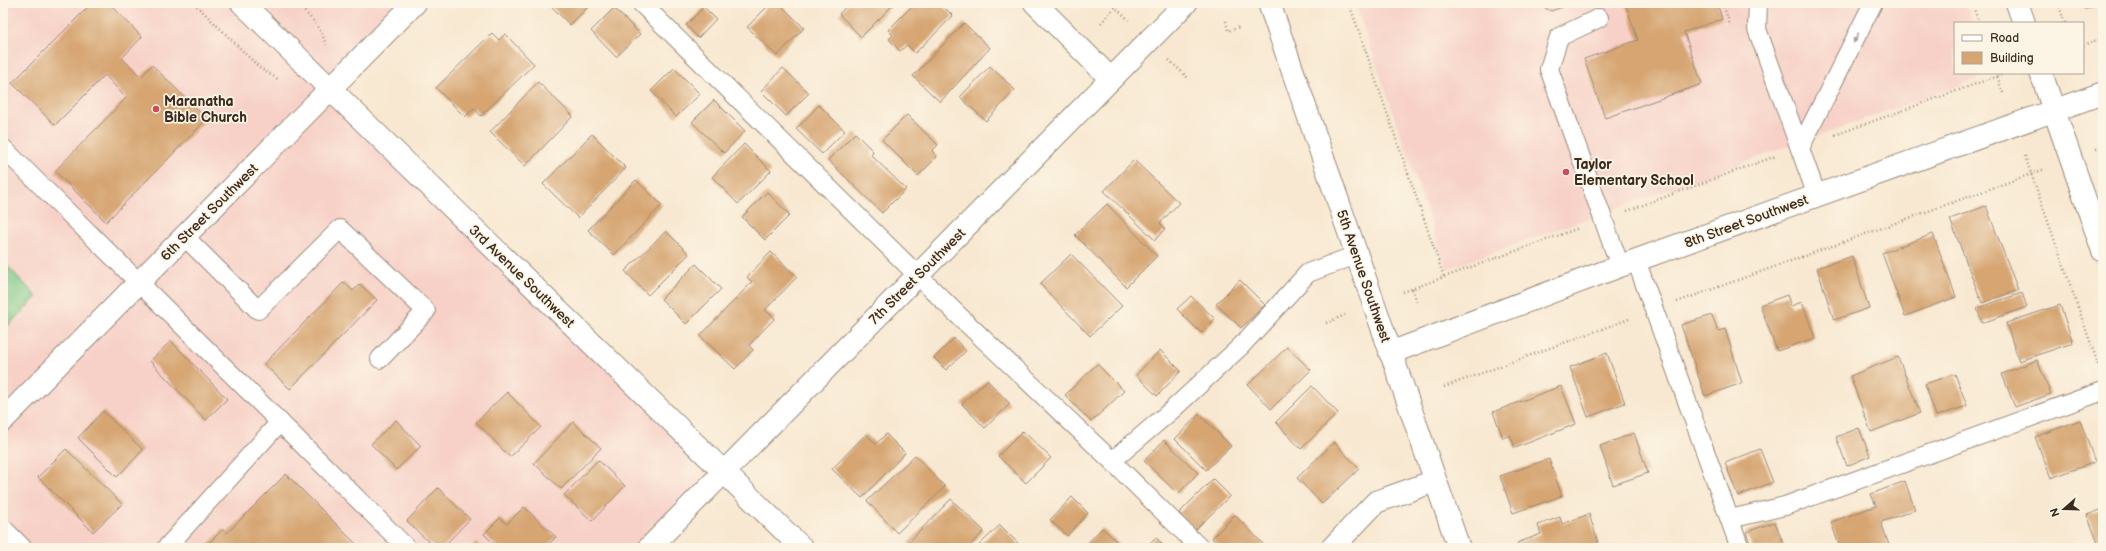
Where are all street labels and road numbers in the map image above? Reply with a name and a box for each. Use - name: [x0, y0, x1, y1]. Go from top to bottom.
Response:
- street label: 6th Street Southwest: [157, 160, 262, 265]
- street label: 8th Street Southwest: [1682, 191, 1811, 252]
- street label: 5th Avenue Southwest: [1333, 208, 1394, 345]
- street label: 3rd Avenue Southwest: [465, 221, 579, 332]
- street label: 7th Street Southwest: [866, 224, 970, 328]

